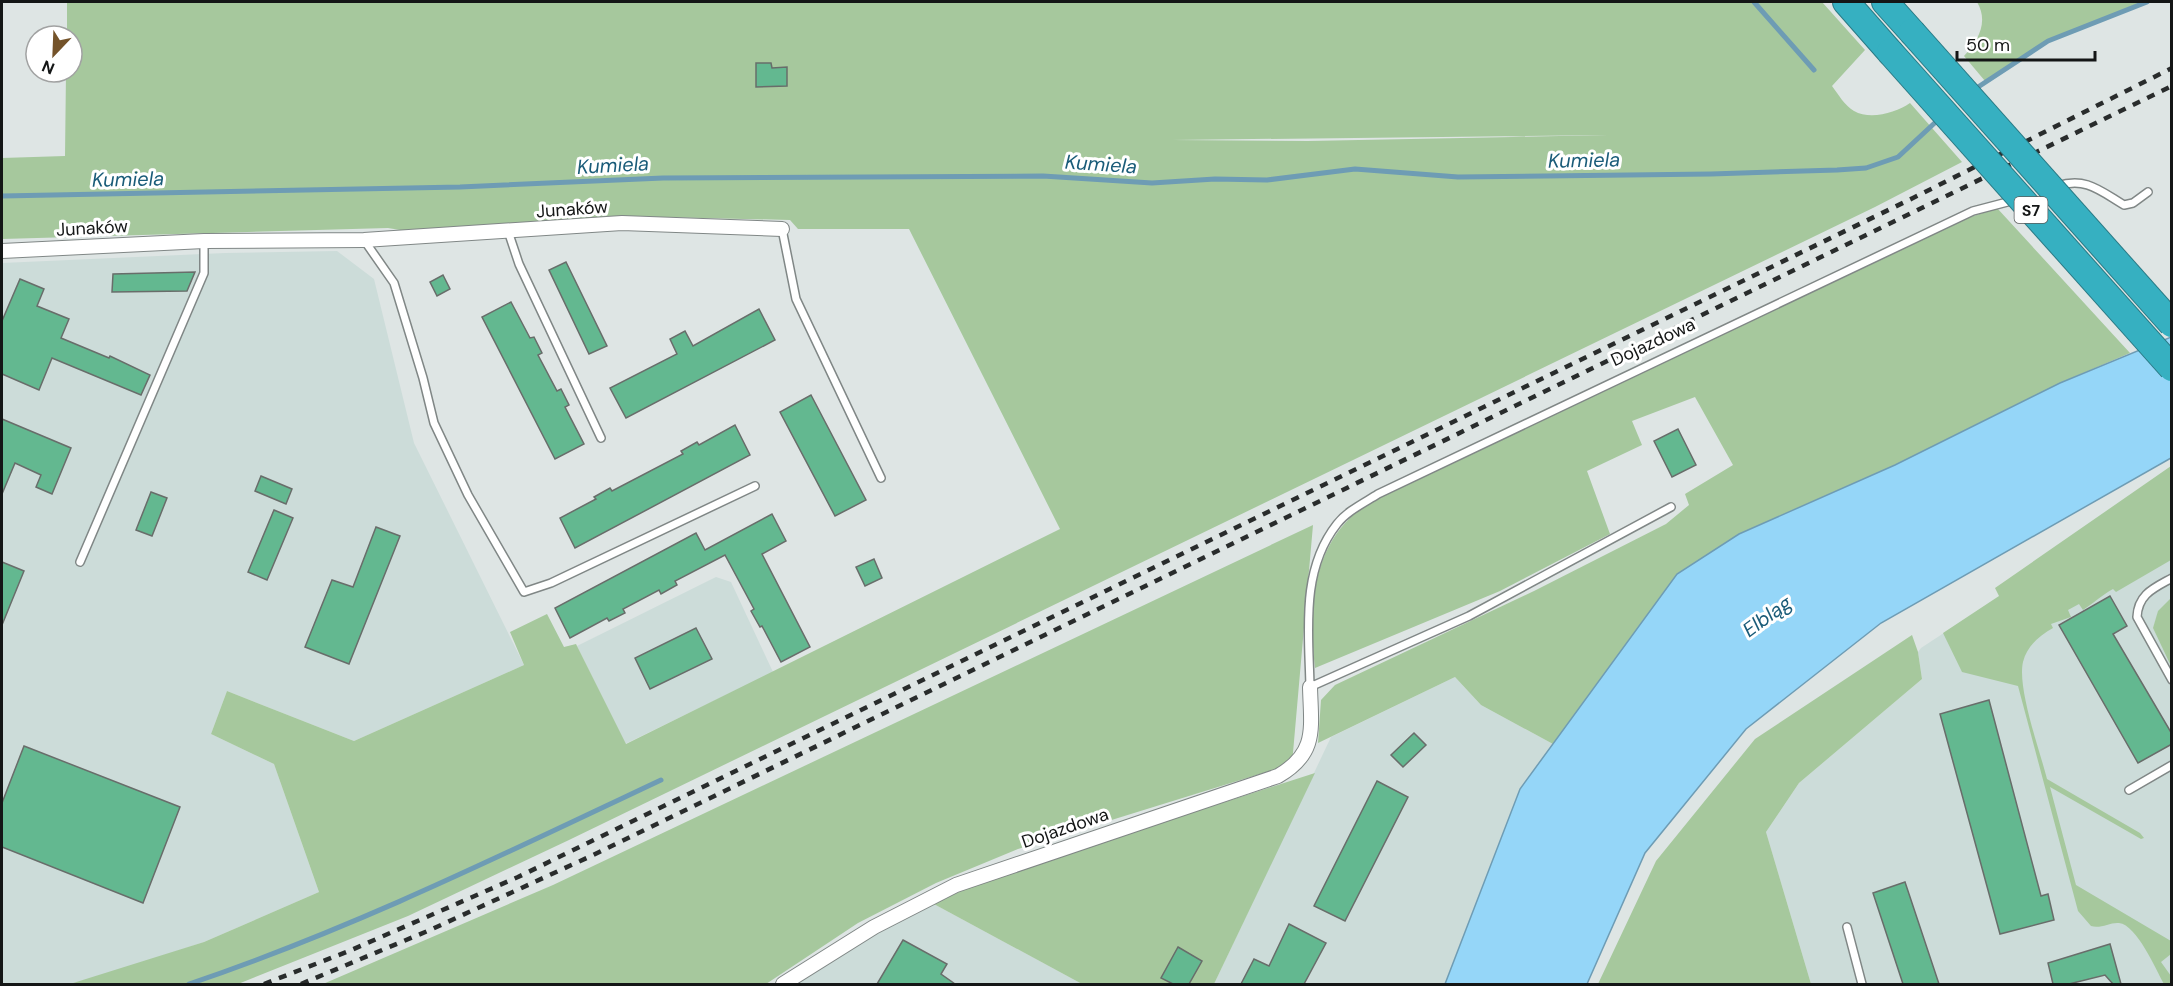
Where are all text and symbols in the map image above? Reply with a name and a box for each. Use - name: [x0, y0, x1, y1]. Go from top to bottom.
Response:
- north arrow: [24, 24, 84, 84]
- scale bar: [1957, 24, 2095, 62]
- text: 50 m: [1966, 33, 2010, 57]
- text: N: [39, 55, 58, 79]
- water label: Kumiela: [1548, 146, 1620, 174]
- water label: Kumiela: [1064, 149, 1138, 179]
- water label: Kumiela: [576, 150, 650, 180]
- water label: Kumiela: [92, 165, 164, 193]
- street label: Junaków: [535, 195, 609, 223]
- road number: S7: [2014, 197, 2048, 223]
- street label: Junaków: [55, 214, 129, 242]
- street label: Dojazdowa: [1607, 312, 1699, 372]
- water label: Elbląg: [1737, 589, 1797, 643]
- street label: Dojazdowa: [1018, 802, 1112, 854]

